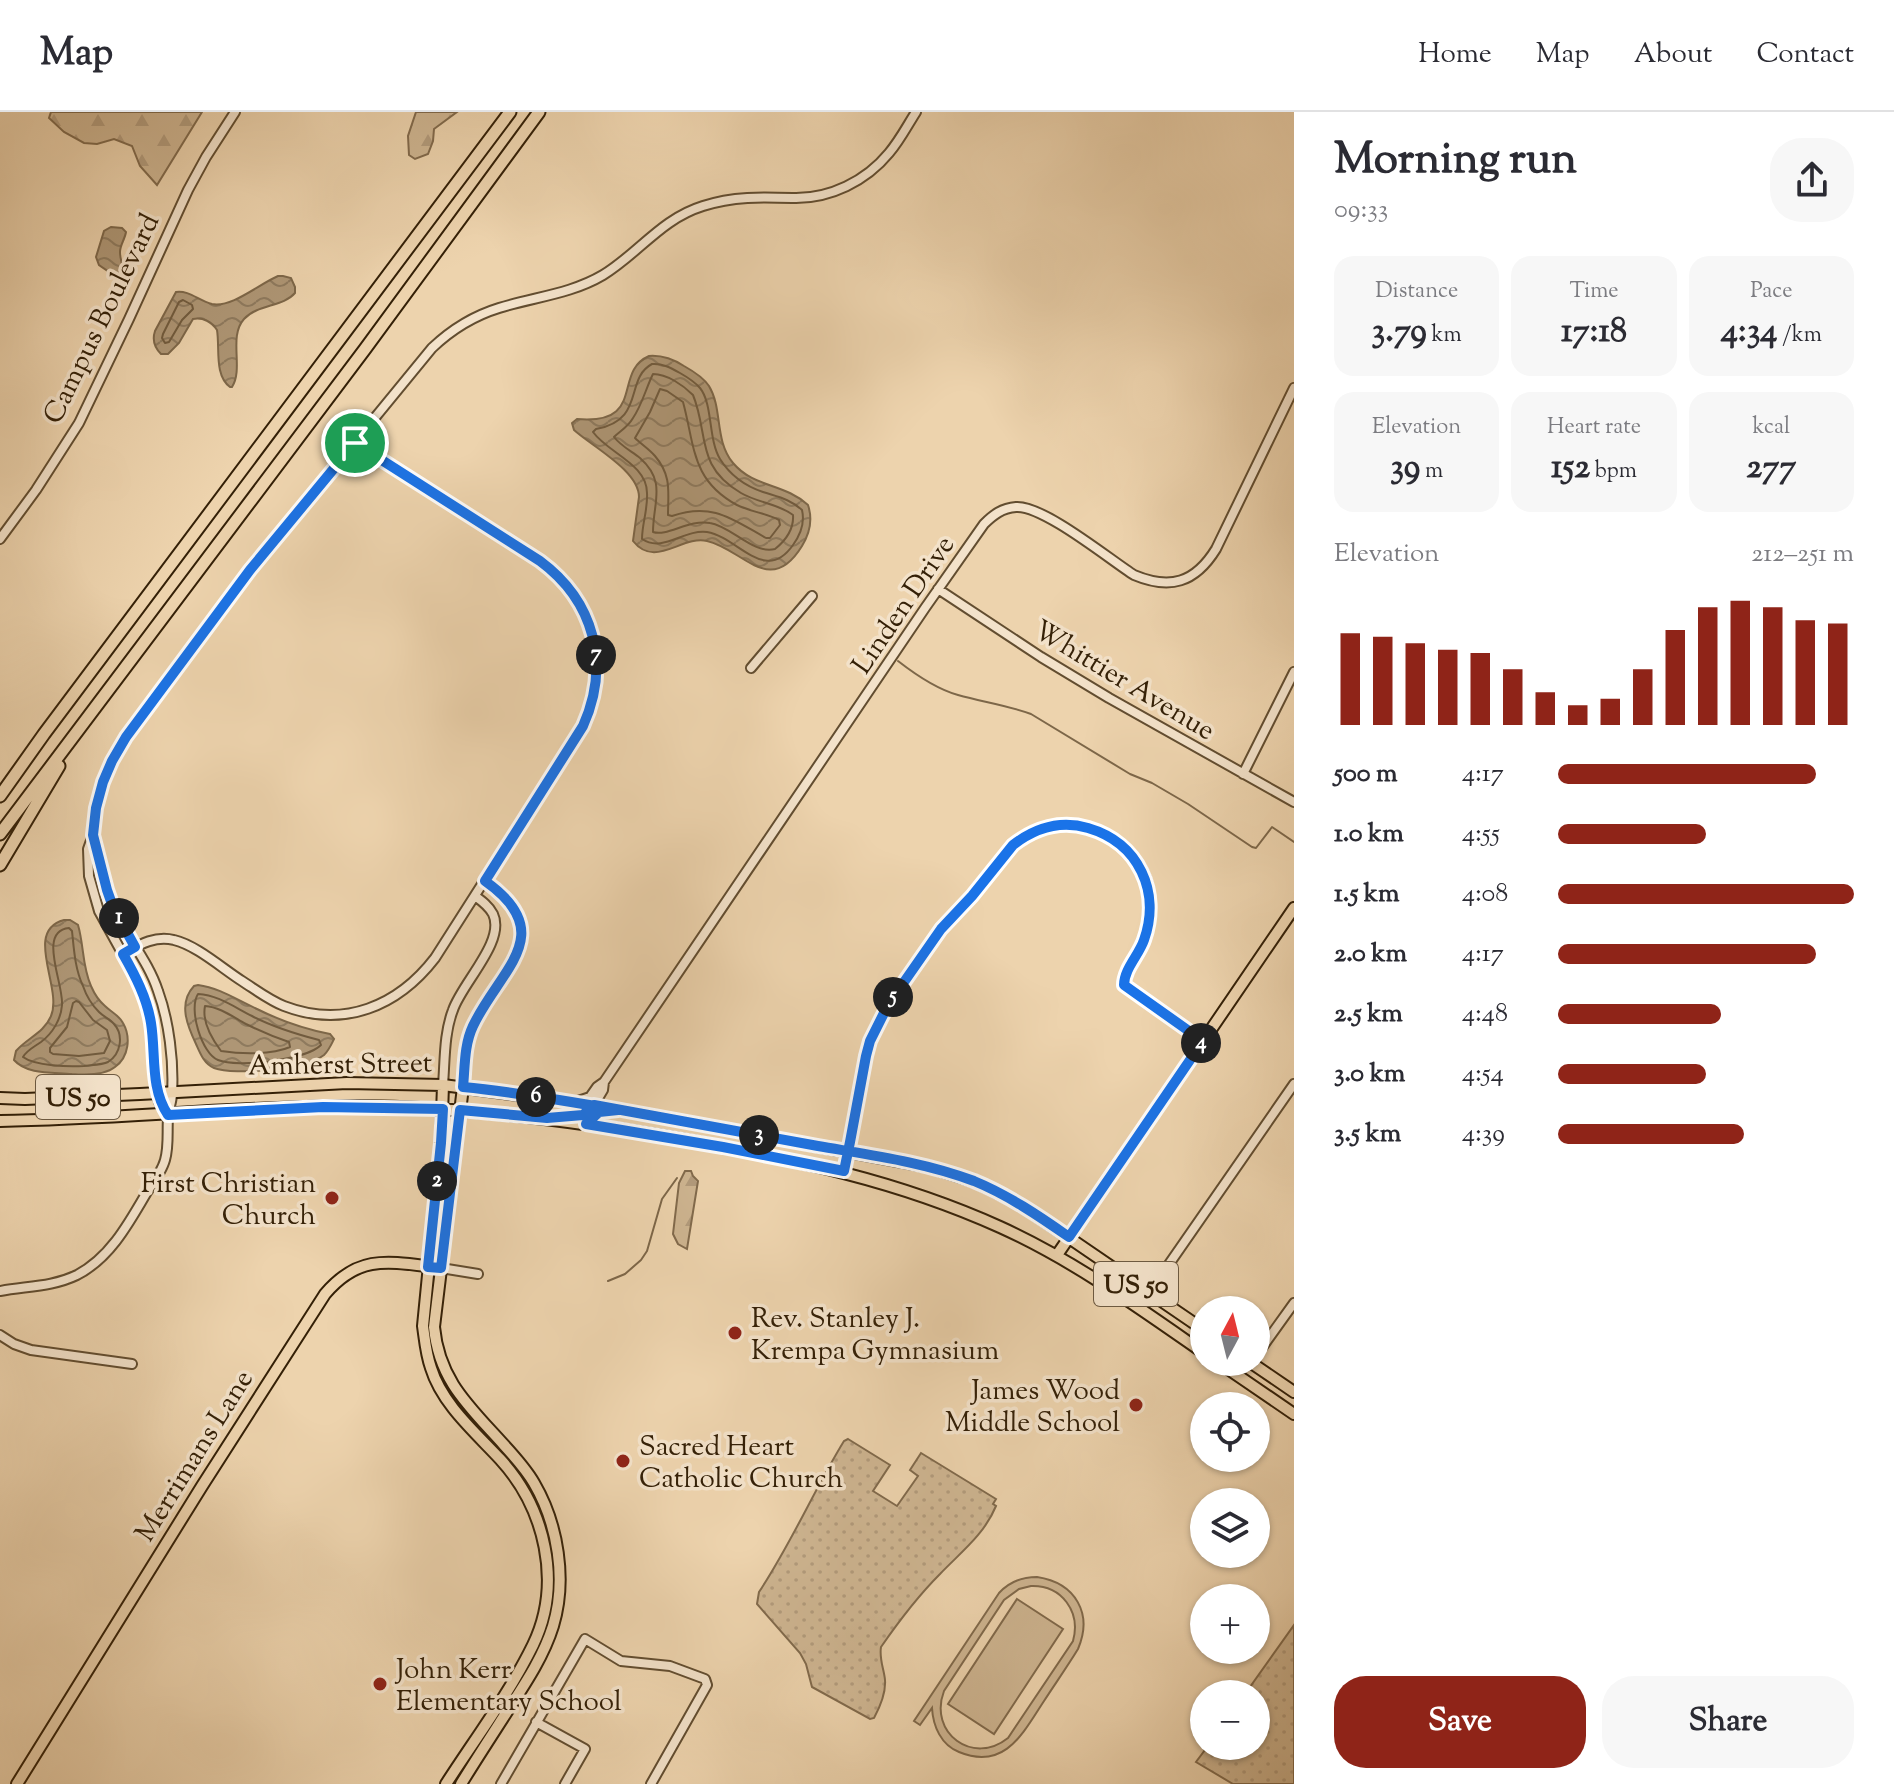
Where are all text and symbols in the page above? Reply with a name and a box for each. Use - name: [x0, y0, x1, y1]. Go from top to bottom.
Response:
- text: Map: [40, 28, 113, 82]
- text: Home: [1418, 35, 1492, 75]
- text: Map: [1536, 35, 1590, 75]
- text: About: [1634, 35, 1712, 75]
- text: Contact: [1756, 35, 1854, 75]
- text: Morning run: [1334, 130, 1577, 193]
- button: share: [1770, 138, 1854, 222]
- text: 09:33: [1334, 192, 1388, 229]
- street label: Campus Boulevard: [34, 207, 171, 431]
- text: Distance: [1375, 276, 1458, 308]
- text: Time: [1570, 276, 1618, 308]
- text: Pace: [1750, 276, 1792, 308]
- text: 3.79: [1372, 308, 1427, 357]
- text: 17:18: [1561, 308, 1627, 357]
- text: 4:34: [1721, 308, 1778, 357]
- text: km: [1427, 320, 1462, 352]
- text: /km: [1778, 320, 1822, 352]
- pin: [321, 409, 389, 477]
- text: Elevation: [1372, 412, 1461, 444]
- text: Heart rate: [1547, 412, 1641, 444]
- text: kcal: [1752, 412, 1790, 444]
- icon: arrive: [333, 421, 377, 465]
- text: 39: [1390, 444, 1420, 493]
- text: 152: [1551, 444, 1590, 493]
- text: 277: [1746, 444, 1796, 493]
- text: m: [1420, 456, 1443, 488]
- text: bpm: [1590, 456, 1637, 488]
- street label: Linden Drive: [843, 528, 966, 683]
- text: Elevation: [1334, 536, 1439, 573]
- text: 212–251 m: [1751, 536, 1854, 573]
- street label: Whittier Avenue: [1025, 612, 1222, 752]
- pin: 7: [576, 635, 616, 675]
- text: 7: [590, 639, 602, 671]
- text: 500 m: [1334, 756, 1397, 793]
- text: 4:17: [1462, 756, 1504, 793]
- text: 1.0 km: [1334, 816, 1404, 853]
- text: 4:55: [1462, 816, 1500, 853]
- text: 1.5 km: [1334, 876, 1400, 913]
- text: 4:08: [1462, 876, 1508, 913]
- pin: 1: [99, 898, 139, 938]
- text: 1: [115, 902, 123, 934]
- text: 2.0 km: [1334, 936, 1407, 973]
- text: 4:17: [1462, 936, 1504, 973]
- pin: 5: [873, 977, 913, 1017]
- text: 5: [889, 981, 897, 1013]
- text: 2.5 km: [1334, 996, 1403, 1033]
- text: 4:48: [1462, 996, 1508, 1033]
- pin: 4: [1181, 1023, 1221, 1063]
- text: 4: [1195, 1027, 1207, 1059]
- street label: Amherst Street: [247, 1044, 433, 1088]
- text: 3.0 km: [1334, 1056, 1405, 1093]
- text: 4:54: [1462, 1056, 1504, 1093]
- road number: US 50: [36, 1075, 120, 1119]
- pin: 6: [516, 1077, 556, 1117]
- text: 6: [531, 1081, 541, 1113]
- pin: 3: [739, 1115, 779, 1155]
- text: 3.5 km: [1334, 1116, 1401, 1153]
- text: 4:39: [1462, 1116, 1505, 1153]
- text: 3: [755, 1119, 763, 1151]
- pin: 2: [417, 1161, 457, 1201]
- place label: First Christian Church: [141, 1165, 316, 1237]
- text: 2: [432, 1165, 442, 1197]
- marker: First Christian Church: [323, 1189, 341, 1207]
- road number: US 50: [1094, 1262, 1178, 1306]
- north arrow: [1190, 1296, 1270, 1376]
- map controls: [1190, 1296, 1270, 1760]
- place label: Rev. Stanley J. Krempa Gymnasium: [751, 1300, 999, 1372]
- marker: Rev. Stanley J. Krempa Gymnasium: [726, 1324, 744, 1342]
- street label: Merrimans Lane: [127, 1363, 264, 1550]
- place label: James Wood Middle School: [945, 1372, 1120, 1444]
- button: locate: [1190, 1392, 1270, 1472]
- marker: James Wood Middle School: [1127, 1396, 1145, 1414]
- place label: Sacred Heart Catholic Church: [639, 1428, 843, 1500]
- marker: Sacred Heart Catholic Church: [614, 1452, 632, 1470]
- button: layers: [1190, 1488, 1270, 1568]
- button: +: [1190, 1584, 1270, 1664]
- place label: John Kerr Elementary School: [394, 1651, 622, 1723]
- marker: John Kerr Elementary School: [371, 1675, 389, 1693]
- button: Save: [1334, 1676, 1586, 1768]
- button: Share: [1602, 1676, 1854, 1768]
- button: −: [1190, 1680, 1270, 1760]

